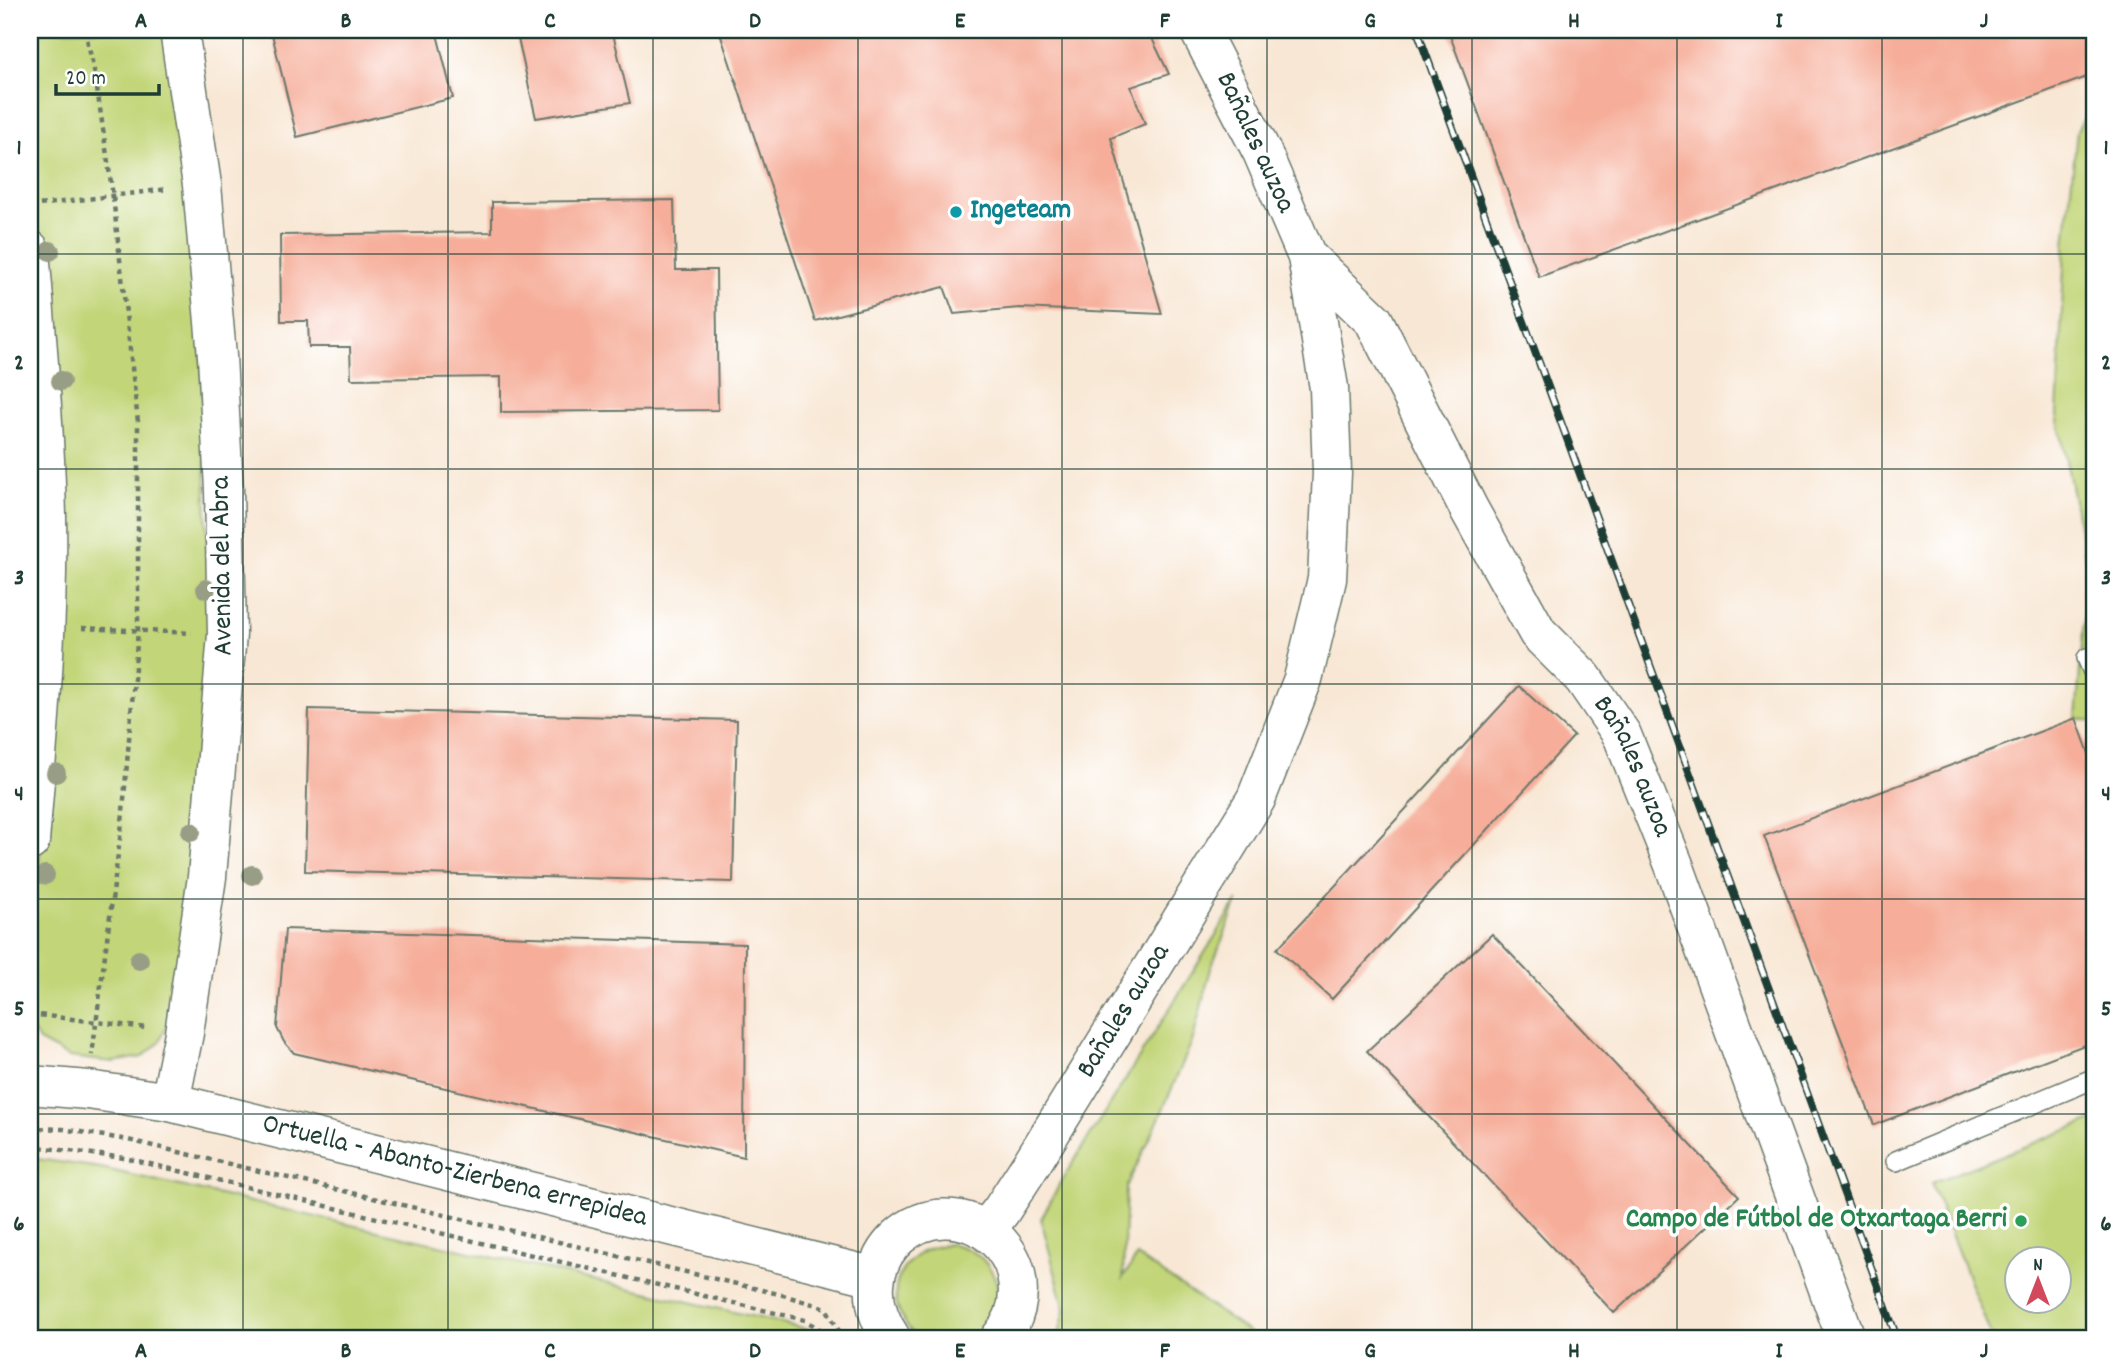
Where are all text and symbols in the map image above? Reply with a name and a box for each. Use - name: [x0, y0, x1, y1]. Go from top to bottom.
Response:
- text: A: [135, 6, 147, 39]
- text: B: [341, 6, 352, 39]
- text: C: [544, 6, 556, 39]
- text: D: [749, 6, 761, 39]
- text: E: [955, 6, 966, 39]
- text: F: [1160, 6, 1171, 39]
- text: G: [1364, 6, 1376, 39]
- text: H: [1568, 6, 1580, 39]
- text: I: [1775, 6, 1783, 39]
- text: J: [1980, 6, 1988, 39]
- scale bar: [56, 52, 159, 96]
- text: 20 m: [66, 65, 106, 95]
- street label: Bañales auzoa: [1204, 66, 1304, 221]
- text: 1: [16, 133, 22, 166]
- text: 1: [2103, 133, 2109, 166]
- place label: Ingeteam: [970, 192, 1071, 232]
- marker: Ingeteam: [948, 204, 964, 220]
- text: 2: [14, 348, 24, 381]
- text: 2: [2101, 348, 2111, 381]
- street label: Avenida del Abra: [202, 475, 246, 656]
- text: 3: [14, 563, 24, 596]
- text: 3: [2101, 563, 2111, 596]
- street label: Bañales auzoa: [1581, 689, 1681, 844]
- text: 4: [14, 779, 24, 812]
- text: 4: [2101, 779, 2111, 812]
- street label: Bañales auzoa: [1068, 936, 1182, 1087]
- text: 5: [14, 994, 24, 1027]
- text: 5: [2101, 994, 2111, 1027]
- street label: Ortuella - Abanto-Zierbena errepidea: [258, 1106, 652, 1240]
- place label: Campo de Fútbol de Otxartaga Berri: [1626, 1201, 2007, 1241]
- text: 6: [13, 1209, 25, 1242]
- text: 6: [2100, 1209, 2112, 1242]
- marker: Campo de Fútbol de Otxartaga Berri: [2013, 1213, 2029, 1229]
- north arrow: [2002, 1246, 2072, 1316]
- text: N: [2033, 1253, 2043, 1280]
- text: A: [135, 1336, 147, 1368]
- text: B: [341, 1336, 352, 1368]
- text: C: [544, 1336, 556, 1368]
- text: D: [749, 1336, 761, 1368]
- text: E: [955, 1336, 966, 1368]
- text: F: [1160, 1336, 1171, 1368]
- text: G: [1364, 1336, 1376, 1368]
- text: H: [1568, 1336, 1580, 1368]
- text: I: [1775, 1336, 1783, 1368]
- text: J: [1980, 1336, 1988, 1368]

